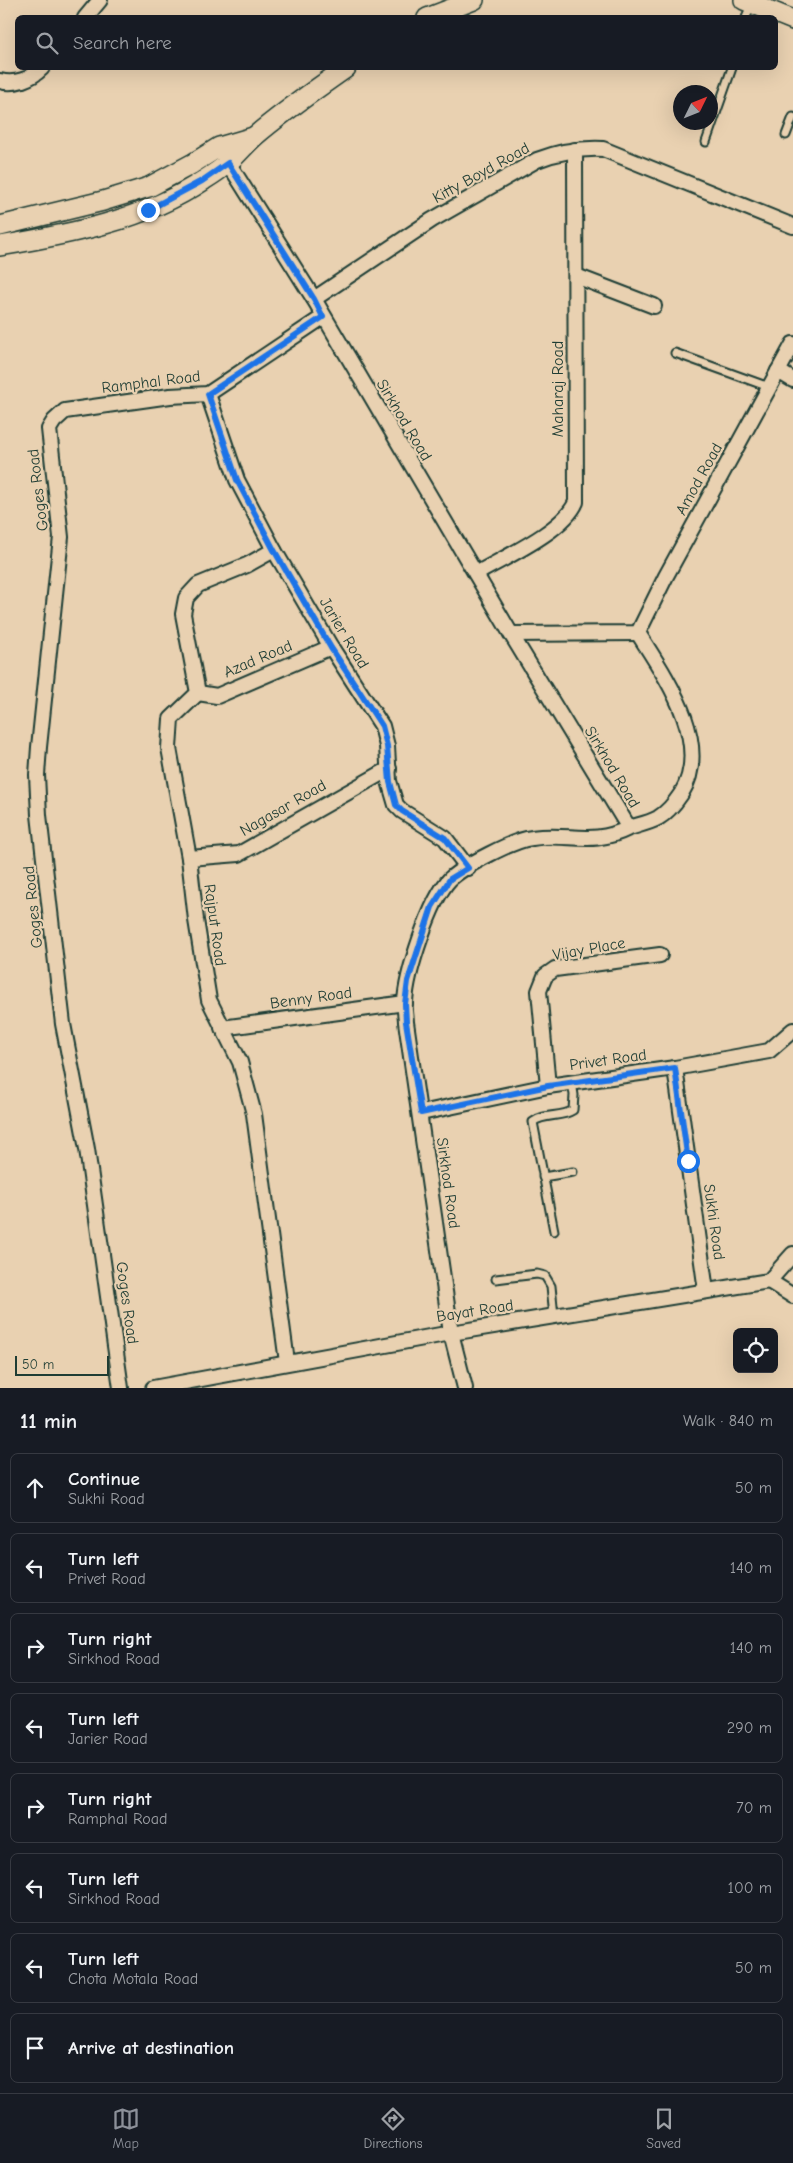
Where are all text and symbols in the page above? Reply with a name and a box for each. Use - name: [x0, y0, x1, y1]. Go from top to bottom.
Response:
- search box: [15, 15, 778, 70]
- icon: search: [33, 29, 61, 57]
- text: Search here: [73, 32, 172, 54]
- north arrow: [673, 85, 718, 130]
- street label: Kitty Boyd Road: [429, 139, 533, 207]
- route end: [137, 199, 160, 222]
- street label: Maharaj Road: [549, 341, 567, 437]
- street label: Ramphal Road: [100, 367, 202, 397]
- street label: Sirkhod Road: [373, 376, 435, 464]
- street label: Amod Road: [672, 440, 726, 518]
- street label: Goges Road: [24, 448, 52, 532]
- street label: Jarier Road: [316, 594, 372, 672]
- street label: Azad Road: [221, 637, 295, 681]
- street label: Sirkhod Road: [581, 723, 643, 811]
- street label: Nagasar Road: [237, 776, 329, 840]
- street label: Goges Road: [20, 865, 46, 949]
- street label: Rajput Road: [200, 883, 230, 967]
- street label: Vijay Place: [551, 934, 627, 964]
- street label: Benny Road: [269, 983, 353, 1013]
- street label: Privet Road: [568, 1046, 648, 1074]
- street label: Sirkhod Road: [433, 1136, 463, 1230]
- route start: [677, 1150, 700, 1173]
- street label: Sukhi Road: [700, 1183, 728, 1261]
- street label: Goges Road: [112, 1261, 142, 1345]
- street label: Bayat Road: [435, 1296, 515, 1326]
- map controls: [733, 1328, 778, 1373]
- button: locate: [733, 1328, 778, 1373]
- scale bar: [15, 1353, 109, 1376]
- text: 50 m: [22, 1356, 54, 1373]
- text: 11 min: [20, 1409, 77, 1433]
- text: Walk · 840 m: [683, 1412, 773, 1430]
- text: Continue: [68, 1468, 140, 1490]
- icon: ahead: [21, 1474, 49, 1502]
- text: 50 m: [735, 1479, 772, 1497]
- text: Sukhi Road: [68, 1490, 145, 1508]
- text: Turn left: [68, 1548, 139, 1570]
- icon: left: [21, 1554, 49, 1582]
- text: 140 m: [730, 1559, 772, 1577]
- text: Privet Road: [68, 1570, 146, 1588]
- text: Turn right: [68, 1628, 152, 1650]
- icon: right: [21, 1634, 49, 1662]
- text: 140 m: [730, 1639, 772, 1657]
- text: Sirkhod Road: [68, 1650, 160, 1668]
- text: Turn left: [68, 1708, 139, 1730]
- icon: left: [21, 1714, 49, 1742]
- text: 290 m: [727, 1719, 772, 1737]
- text: Jarier Road: [68, 1730, 148, 1748]
- text: Turn right: [68, 1788, 152, 1810]
- icon: right: [21, 1794, 49, 1822]
- text: 70 m: [736, 1799, 772, 1817]
- text: Ramphal Road: [68, 1810, 168, 1828]
- text: Turn left: [68, 1868, 139, 1890]
- icon: left: [21, 1874, 49, 1902]
- text: 100 m: [728, 1879, 772, 1897]
- text: Sirkhod Road: [68, 1890, 160, 1908]
- text: Turn left: [68, 1948, 139, 1970]
- icon: left: [21, 1954, 49, 1982]
- text: 50 m: [735, 1959, 772, 1977]
- text: Chota Motala Road: [68, 1970, 198, 1988]
- icon: arrive: [21, 2034, 49, 2062]
- text: Arrive at destination: [68, 2037, 234, 2059]
- tab: Map: [112, 2105, 140, 2152]
- tab: Directions: [363, 2105, 423, 2152]
- tab: Saved: [646, 2105, 681, 2152]

